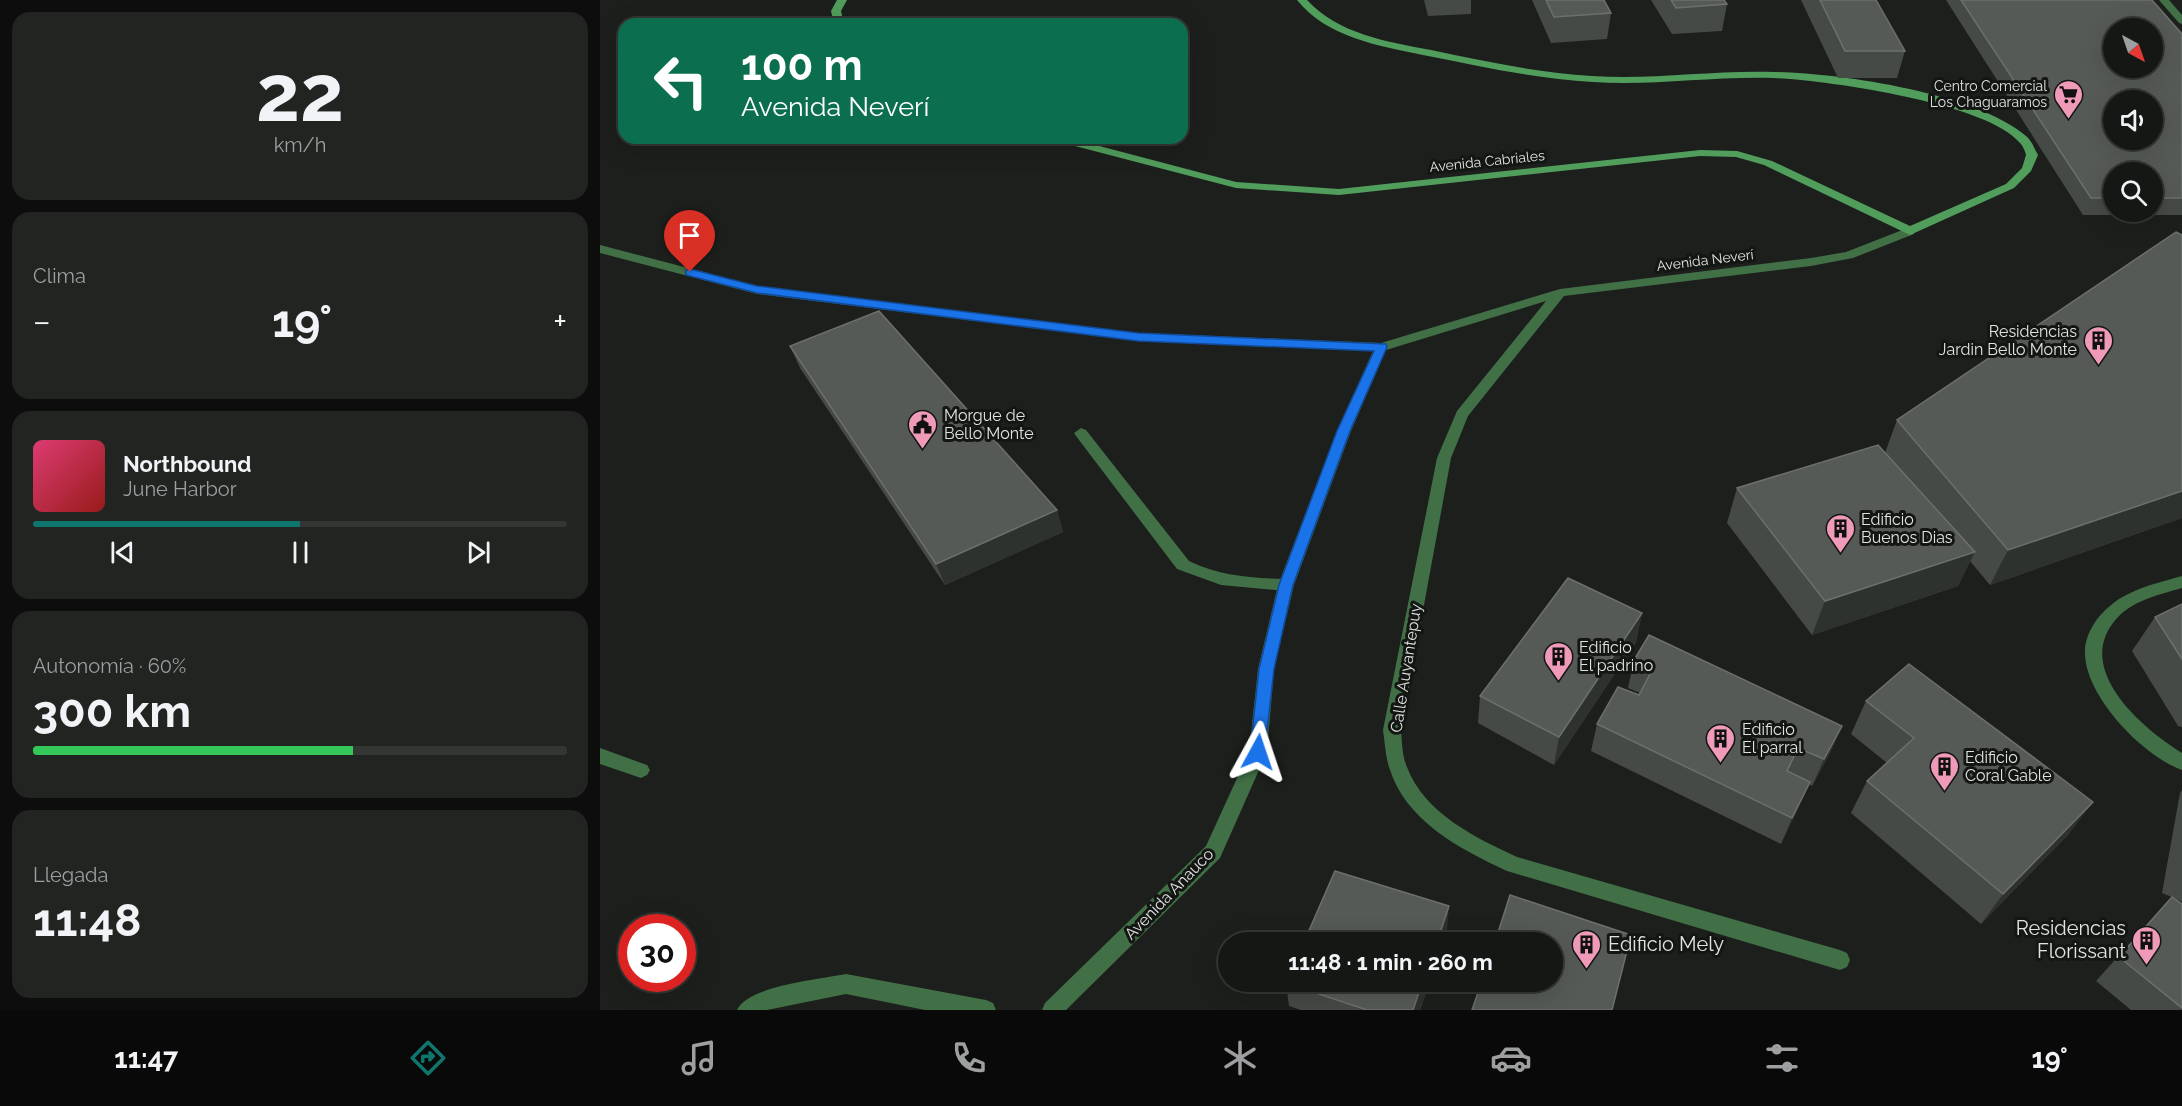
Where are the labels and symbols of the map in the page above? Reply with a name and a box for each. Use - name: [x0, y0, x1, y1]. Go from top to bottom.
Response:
- north arrow: [2103, 18, 2163, 78]
- place label: Centro Comercial Los Chaguaramos: [1930, 78, 2047, 110]
- supermarket icon: Centro Comercial Los Chaguaramos: [2052, 78, 2084, 120]
- street label: Avenida Cabriales: [1429, 147, 1546, 175]
- pin: [664, 210, 715, 272]
- street label: Avenida Neverí: [1656, 246, 1755, 274]
- place label: Residencias Jardin Bello Monte: [1939, 322, 2077, 359]
- building icon: Residencias Jardin Bello Monte: [2082, 324, 2114, 366]
- place label: Morgue de Bello Monte: [944, 406, 1034, 443]
- public building icon: Morgue de Bello Monte: [907, 408, 939, 450]
- place label: Edificio Buenos Dias: [1861, 510, 1953, 547]
- building icon: Edificio Buenos Dias: [1824, 512, 1856, 554]
- street label: Calle Auyantepuy: [1386, 602, 1426, 734]
- place label: Edificio El padrino: [1579, 638, 1653, 675]
- building icon: Edificio El padrino: [1542, 640, 1574, 682]
- position arrow: [1226, 720, 1290, 784]
- place label: Edificio El parral: [1742, 720, 1803, 757]
- building icon: Edificio El parral: [1705, 722, 1737, 764]
- place label: Edificio Coral Gable: [1965, 748, 2052, 785]
- building icon: Edificio Coral Gable: [1928, 750, 1960, 792]
- street label: Avenida Anauco: [1121, 844, 1217, 944]
- speed limit sign: 30: [618, 914, 696, 992]
- place label: Residencias Florissant: [2016, 916, 2126, 963]
- building icon: Residencias Florissant: [2131, 924, 2163, 966]
- building icon: Edificio Mely: [1571, 928, 1603, 970]
- place label: Edificio Mely: [1608, 932, 1724, 956]

